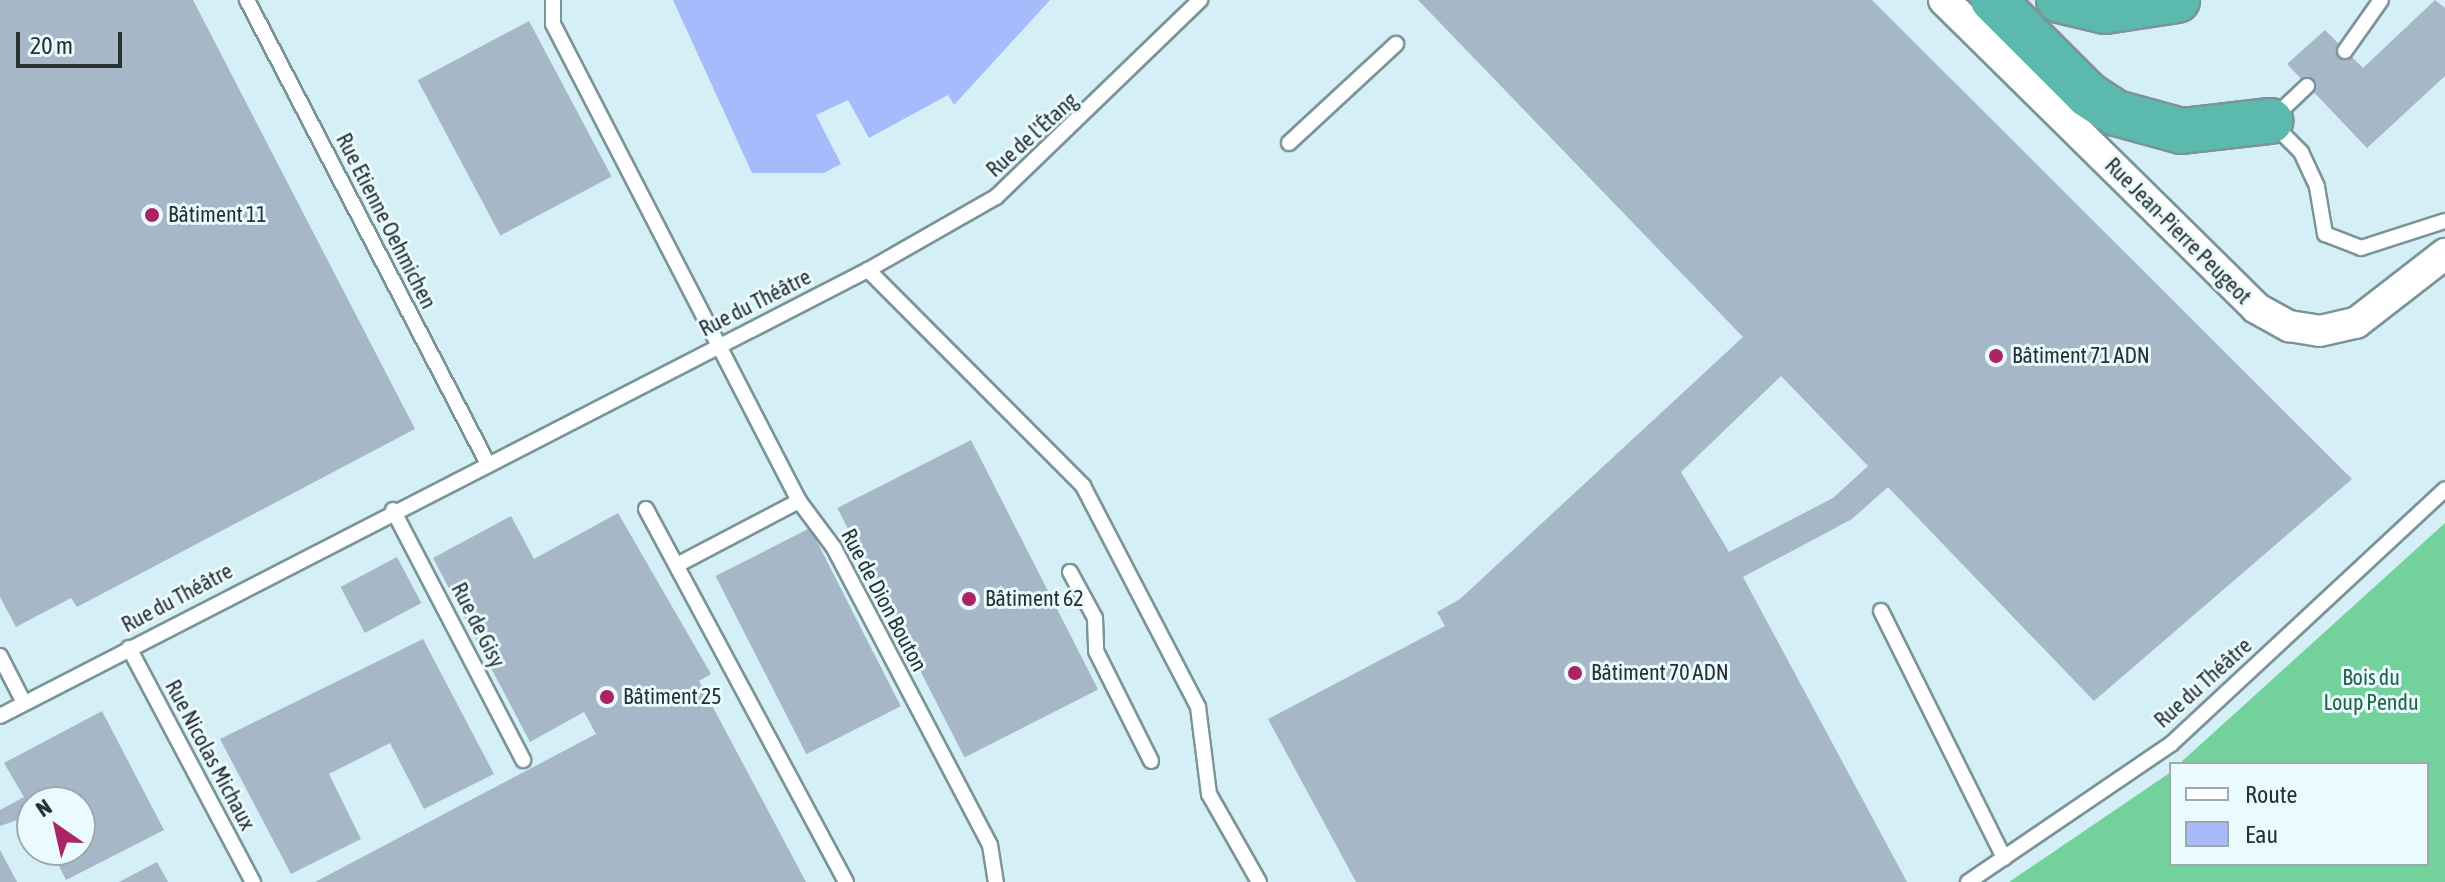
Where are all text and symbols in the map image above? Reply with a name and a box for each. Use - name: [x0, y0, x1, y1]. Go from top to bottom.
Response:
- scale bar: [20, 16, 126, 66]
- text: 20 m: [30, 32, 73, 59]
- street label: Rue de l'Étang: [981, 87, 1083, 183]
- street label: Rue Etienne Oehmichen: [330, 129, 442, 313]
- street label: Rue Jean-Pierre Peugeot: [2099, 152, 2257, 310]
- place label: Bâtiment 11: [168, 202, 267, 228]
- marker: Bâtiment 11: [143, 206, 161, 224]
- street label: Rue du Théâtre: [695, 264, 815, 342]
- place label: Bâtiment 71 ADN: [2012, 343, 2150, 369]
- marker: Bâtiment 71 ADN: [1987, 347, 2005, 365]
- street label: Rue de Dion Bouton: [835, 524, 933, 676]
- street label: Rue du Théâtre: [117, 558, 237, 638]
- street label: Rue de Gisy: [445, 578, 511, 672]
- place label: Bâtiment 62: [985, 586, 1084, 612]
- marker: Bâtiment 62: [960, 590, 978, 608]
- street label: Rue du Théâtre: [2149, 633, 2257, 733]
- place label: Bâtiment 70 ADN: [1591, 660, 1729, 686]
- marker: Bâtiment 70 ADN: [1566, 664, 1584, 682]
- park label: Bois du Loup Pendu: [2323, 664, 2419, 716]
- street label: Rue Nicolas Michaux: [159, 675, 261, 835]
- place label: Bâtiment 25: [623, 684, 722, 710]
- marker: Bâtiment 25: [598, 688, 616, 706]
- legend: [2169, 762, 2429, 866]
- text: Route: [2245, 781, 2297, 808]
- north arrow: [16, 786, 96, 866]
- text: N: [31, 793, 56, 822]
- text: Eau: [2245, 821, 2278, 848]

